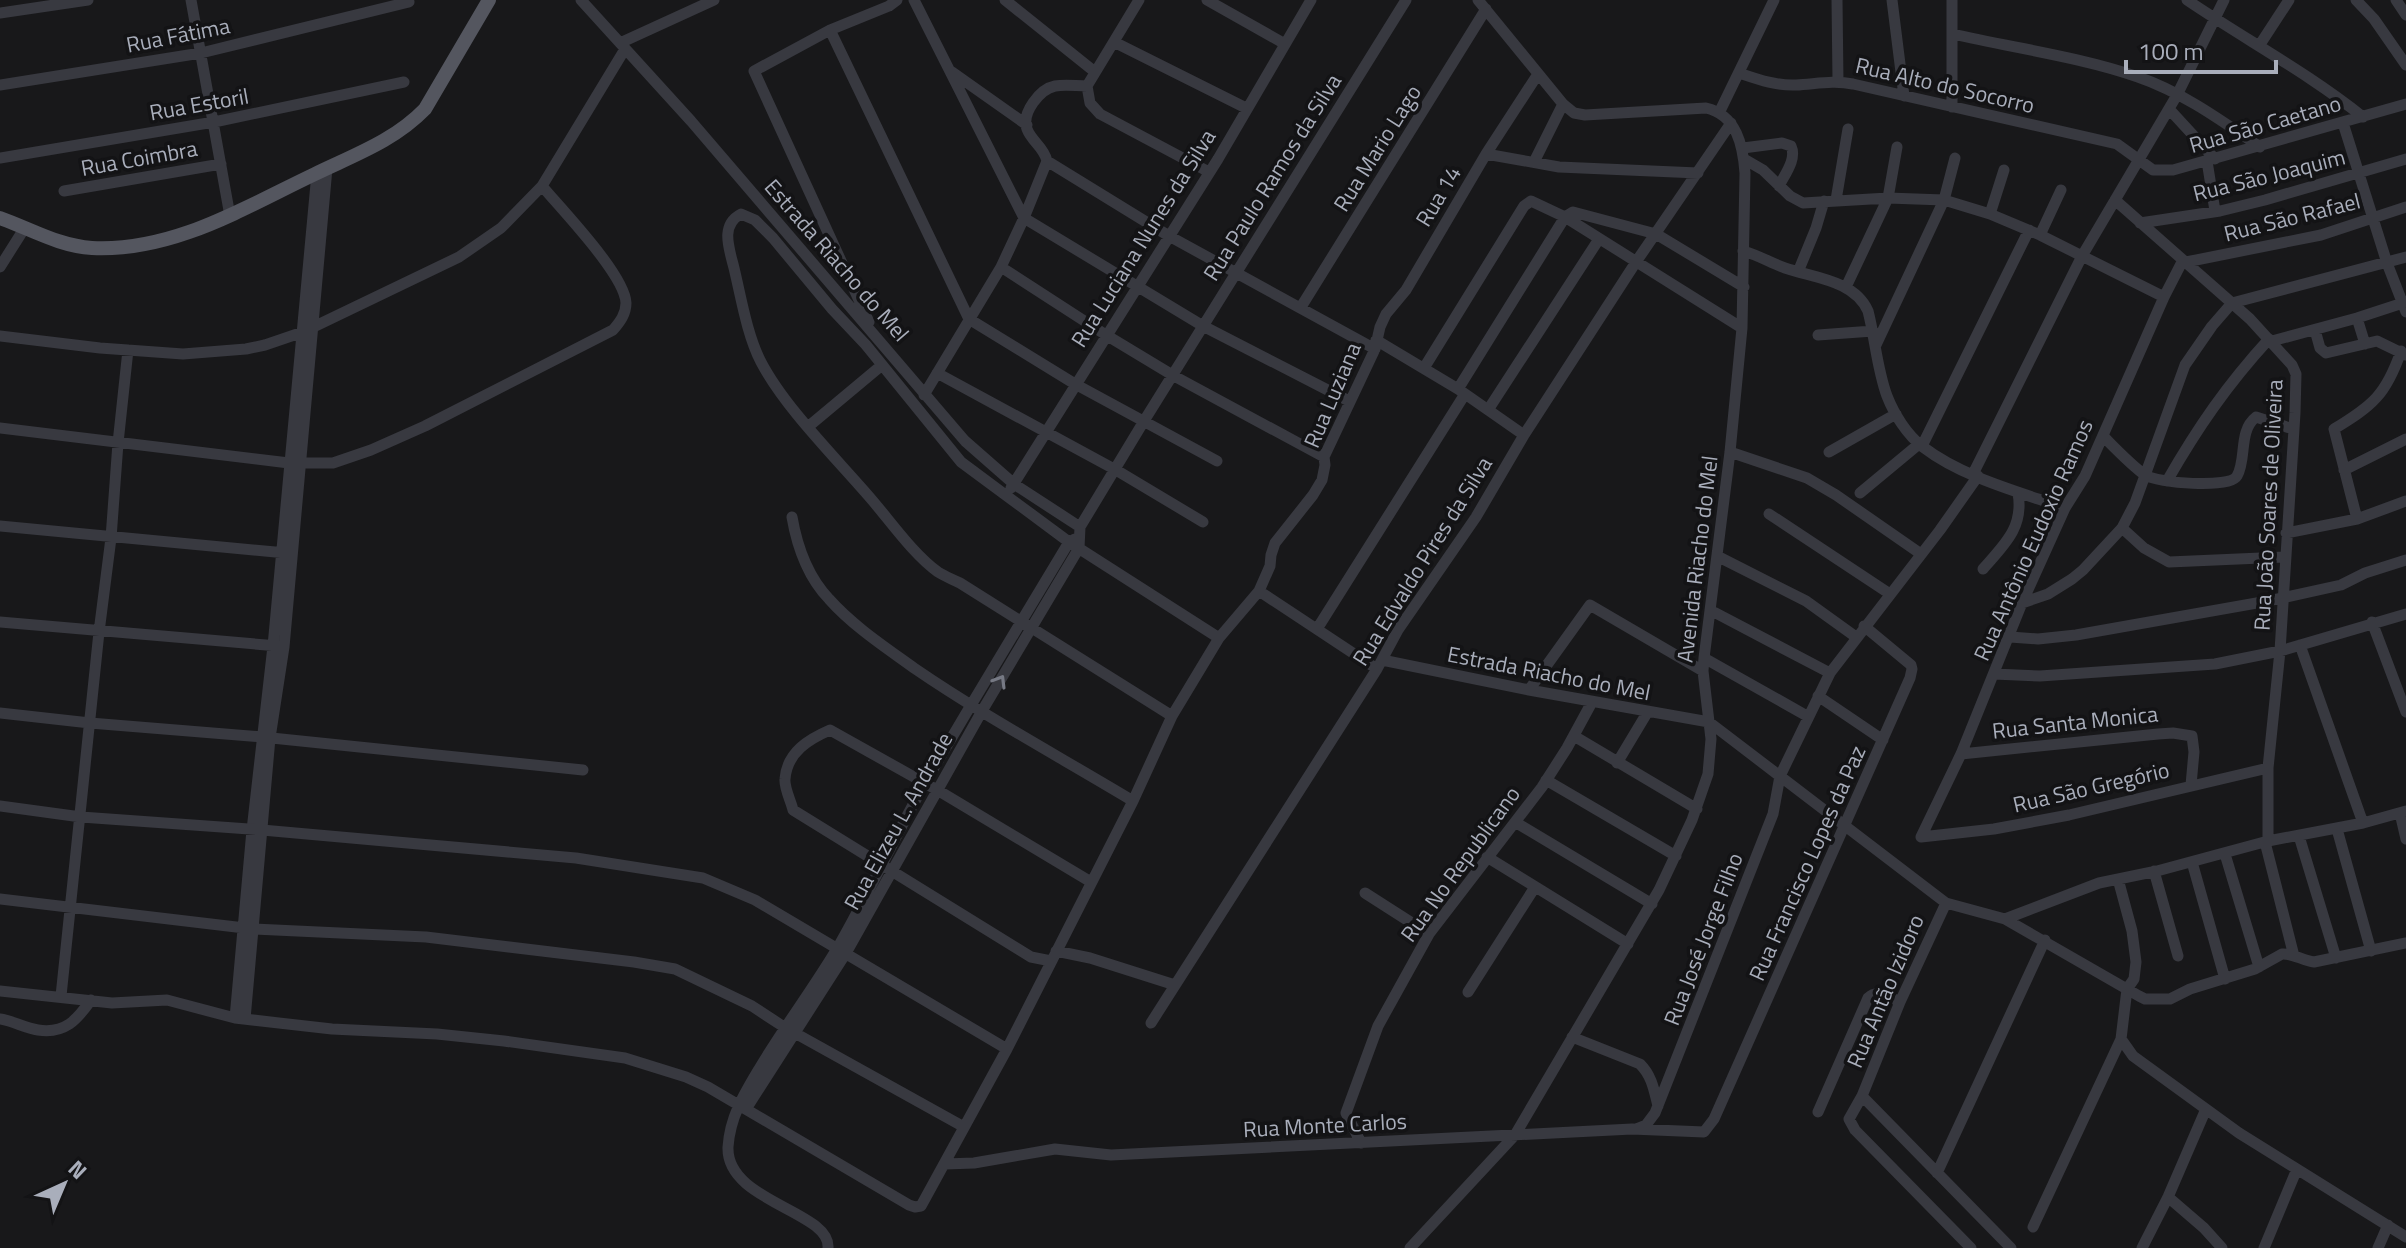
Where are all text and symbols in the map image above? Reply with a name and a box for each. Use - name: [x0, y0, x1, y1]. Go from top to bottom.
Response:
- street label: Rua Fátima: [123, 8, 233, 62]
- scale bar: [2126, 24, 2276, 74]
- text: 100 m: [2138, 33, 2204, 69]
- street label: Rua Alto do Socorro: [1852, 48, 2038, 122]
- street label: Rua Paulo Ramos da Silva: [1194, 67, 1350, 287]
- street label: Rua Mario Lago: [1324, 78, 1430, 218]
- street label: Rua Estoril: [147, 79, 251, 129]
- street label: Rua São Caetano: [2185, 86, 2345, 162]
- street label: Rua Luciana Nunes da Silva: [1062, 122, 1224, 354]
- street label: Rua Coimbra: [78, 131, 200, 185]
- street label: Rua São Joaquim: [2189, 140, 2349, 210]
- street label: Rua 14: [1407, 159, 1469, 233]
- street label: Estrada Riacho do Mel: [757, 171, 917, 349]
- street label: Rua São Rafael: [2220, 184, 2364, 250]
- street label: Rua Luziana: [1295, 337, 1369, 453]
- street label: Rua João Soares de Oliveira: [2244, 379, 2292, 631]
- street label: Rua Antônio Eudoxio Ramos: [1964, 414, 2102, 666]
- street label: Rua Edvaldo Pires da Silva: [1344, 450, 1500, 672]
- street label: Avenida Riacho do Mel: [1667, 454, 1727, 664]
- street label: Estrada Riacho do Mel: [1445, 637, 1653, 709]
- one-way arrow: [990, 675, 1006, 690]
- street label: Rua Santa Monica: [1990, 696, 2160, 748]
- street label: Rua Elizeu L. Andrade: [835, 726, 961, 916]
- street label: Rua Francisco Lopes da Paz: [1740, 740, 1874, 986]
- street label: Rua São Gregório: [2009, 752, 2173, 822]
- street label: Rua No Republicano: [1392, 779, 1528, 949]
- street label: Rua José Jorge Filho: [1654, 848, 1752, 1030]
- street label: Rua Antão Izidoro: [1837, 909, 1933, 1073]
- street label: Rua Monte Carlos: [1242, 1104, 1408, 1146]
- north arrow: [24, 1144, 104, 1224]
- text: N: [61, 1152, 95, 1187]

